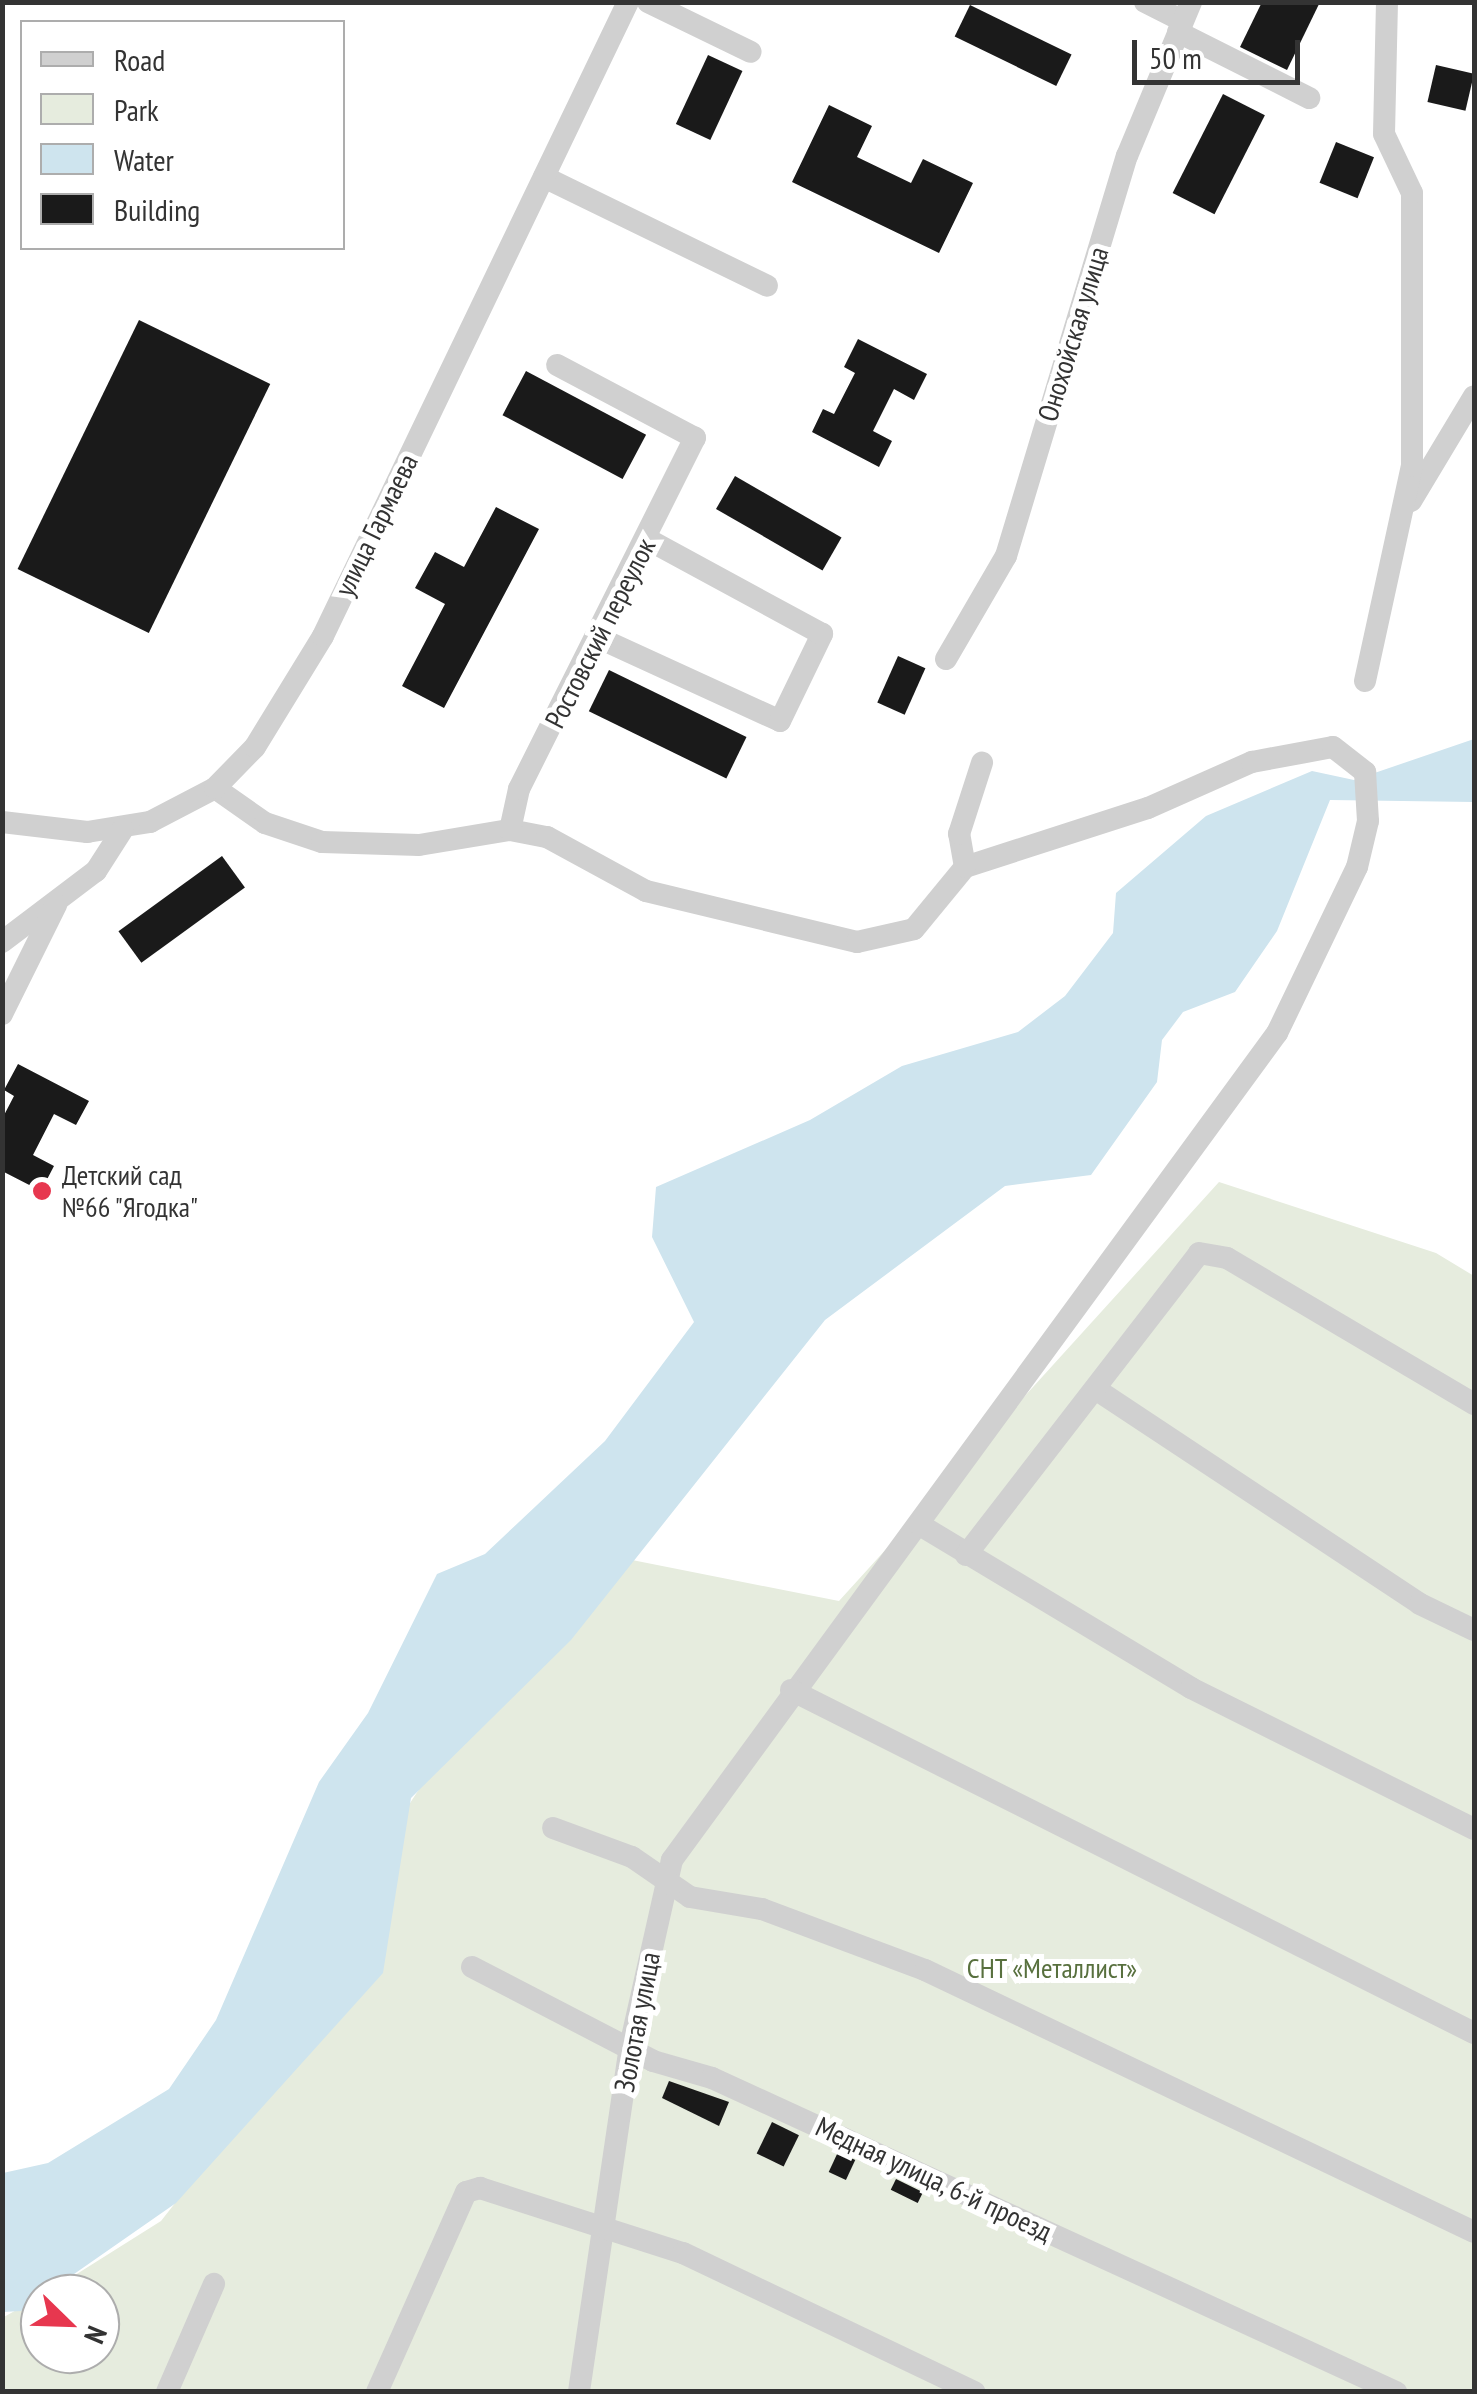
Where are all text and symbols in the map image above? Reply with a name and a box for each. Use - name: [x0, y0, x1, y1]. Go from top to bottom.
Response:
- legend: [20, 20, 345, 250]
- scale bar: [1137, 20, 1304, 82]
- text: 50 m: [1149, 38, 1202, 77]
- text: Road: [114, 40, 165, 79]
- text: Park: [114, 90, 159, 129]
- text: Water: [114, 140, 174, 179]
- text: Building: [114, 190, 200, 229]
- street label: Онохойская улица: [1030, 243, 1116, 425]
- street label: улица Гармаева: [327, 448, 425, 602]
- street label: Ростовский переулок: [538, 533, 662, 733]
- place label: Детский сад №66 "Ягодка": [62, 1158, 200, 1224]
- marker: Детский сад №66 "Ягодка": [31, 1180, 53, 1202]
- street label: Золотая улица: [607, 1949, 667, 2095]
- park label: СНТ «Металлист»: [966, 1951, 1138, 1985]
- street label: Медная улица, 6-й проезд: [810, 2109, 1058, 2249]
- north arrow: [20, 2274, 120, 2374]
- text: N: [76, 2321, 116, 2349]

